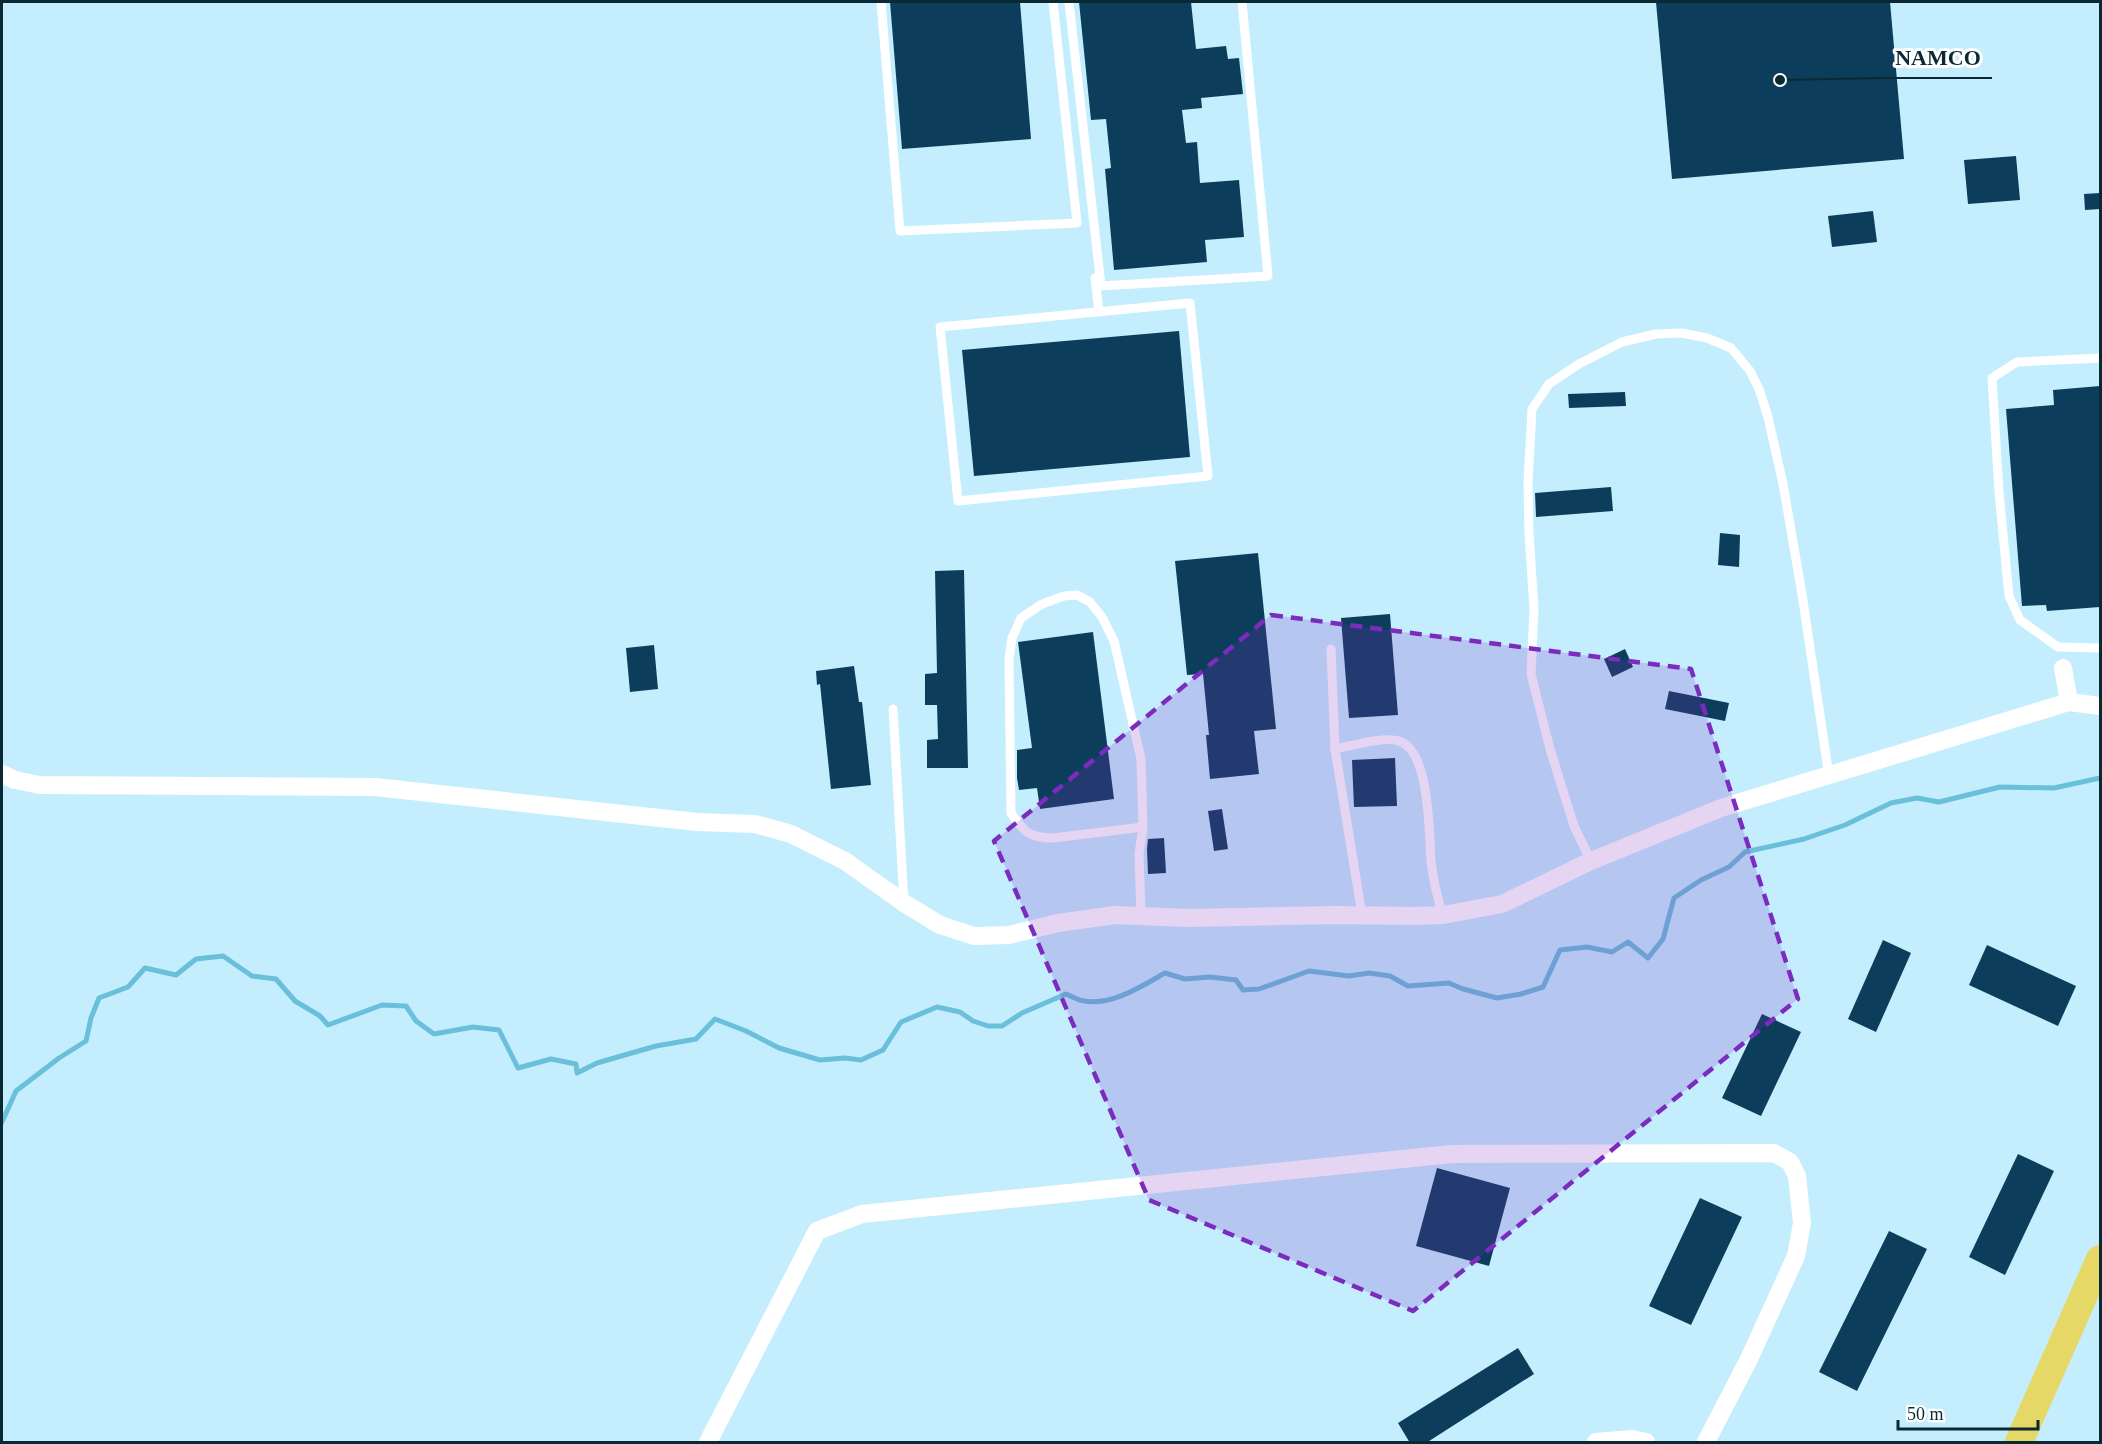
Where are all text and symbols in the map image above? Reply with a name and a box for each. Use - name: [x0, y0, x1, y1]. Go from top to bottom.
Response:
- callout: NAMCO: [1883, 38, 1992, 78]
- text: NAMCO: [1895, 45, 1981, 70]
- scale bar: [1898, 1393, 2038, 1431]
- text: 50 m: [1907, 1404, 1944, 1424]

